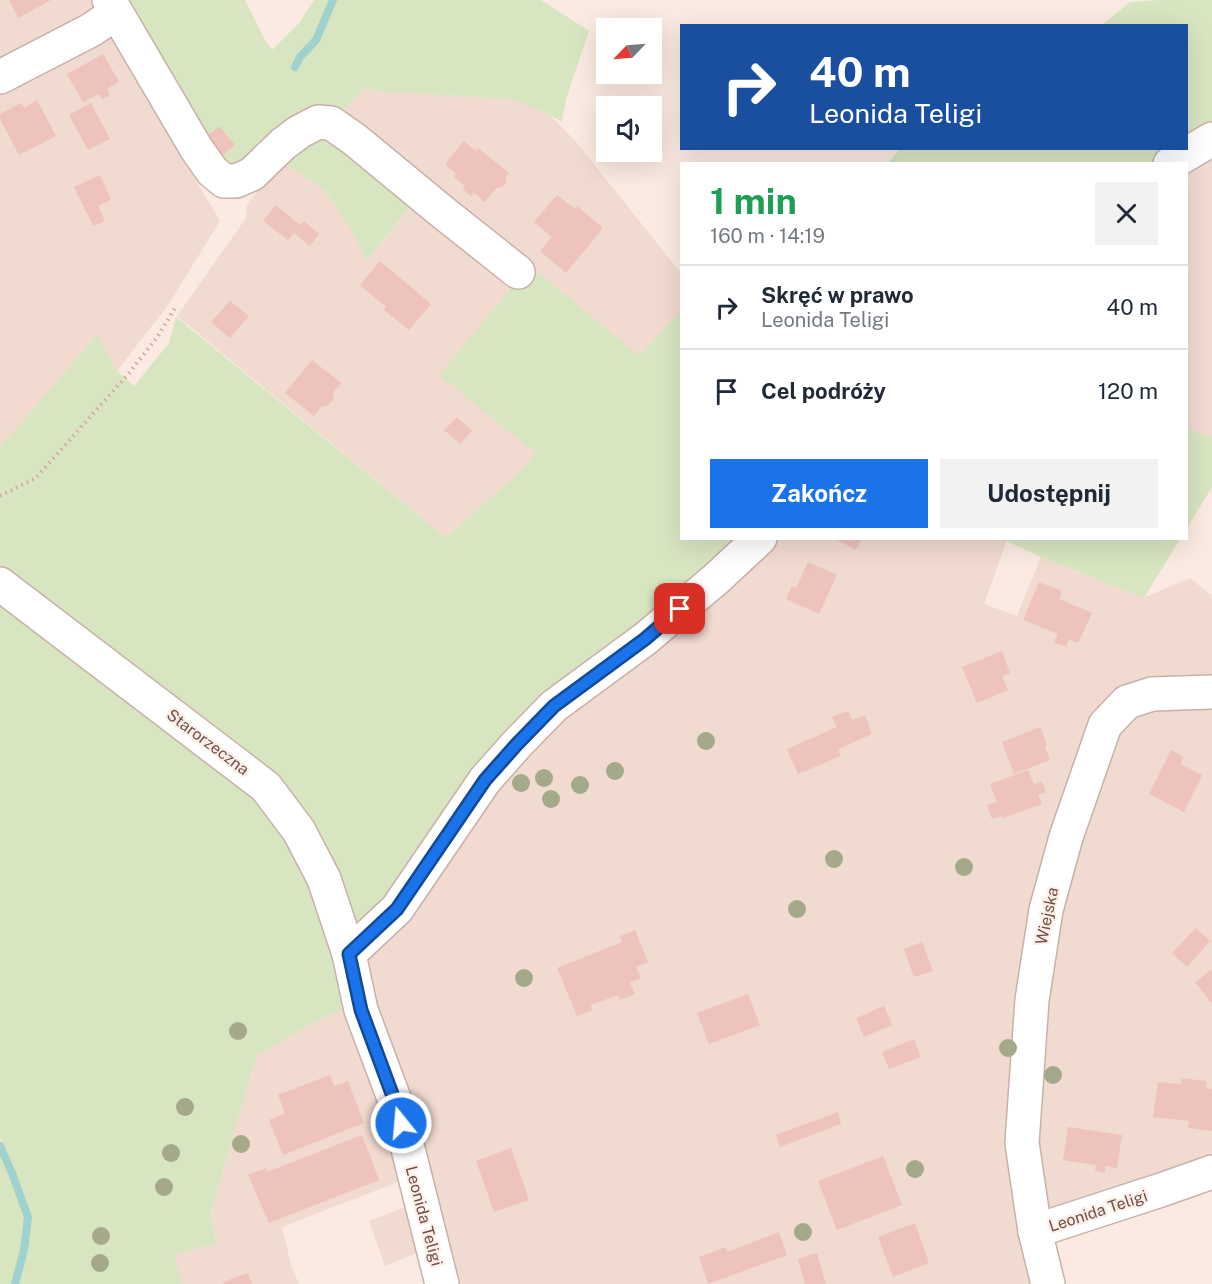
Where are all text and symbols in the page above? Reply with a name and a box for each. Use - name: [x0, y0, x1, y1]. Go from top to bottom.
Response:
- north arrow: [596, 18, 662, 84]
- map controls: [596, 18, 662, 162]
- text: 40 m: [809, 47, 911, 96]
- icon: right: [710, 48, 788, 126]
- button: sound: [596, 96, 662, 162]
- text: Leonida Teligi: [809, 97, 982, 129]
- text: 1 min: [710, 180, 797, 222]
- button: close: [1095, 182, 1158, 245]
- text: 160 m · 14:19: [710, 224, 825, 248]
- text: Skręć w prawo: [761, 282, 914, 308]
- icon: right: [710, 291, 743, 324]
- text: 40 m: [1106, 294, 1158, 320]
- text: Leonida Teligi: [761, 308, 889, 332]
- icon: arrive: [710, 375, 743, 408]
- text: Cel podróży: [761, 378, 886, 404]
- text: 120 m: [1098, 378, 1158, 404]
- button: Zakończ: [710, 459, 928, 528]
- button: Udostępnij: [940, 459, 1158, 528]
- pin: [654, 583, 705, 634]
- icon: arrive: [663, 592, 696, 625]
- street label: Starorzeczna: [163, 705, 253, 779]
- street label: Wiejska: [1032, 886, 1062, 946]
- position arrow: [369, 1091, 433, 1155]
- street label: Leonida Teligi: [402, 1164, 446, 1268]
- street label: Leonida Teligi: [1046, 1186, 1150, 1236]

